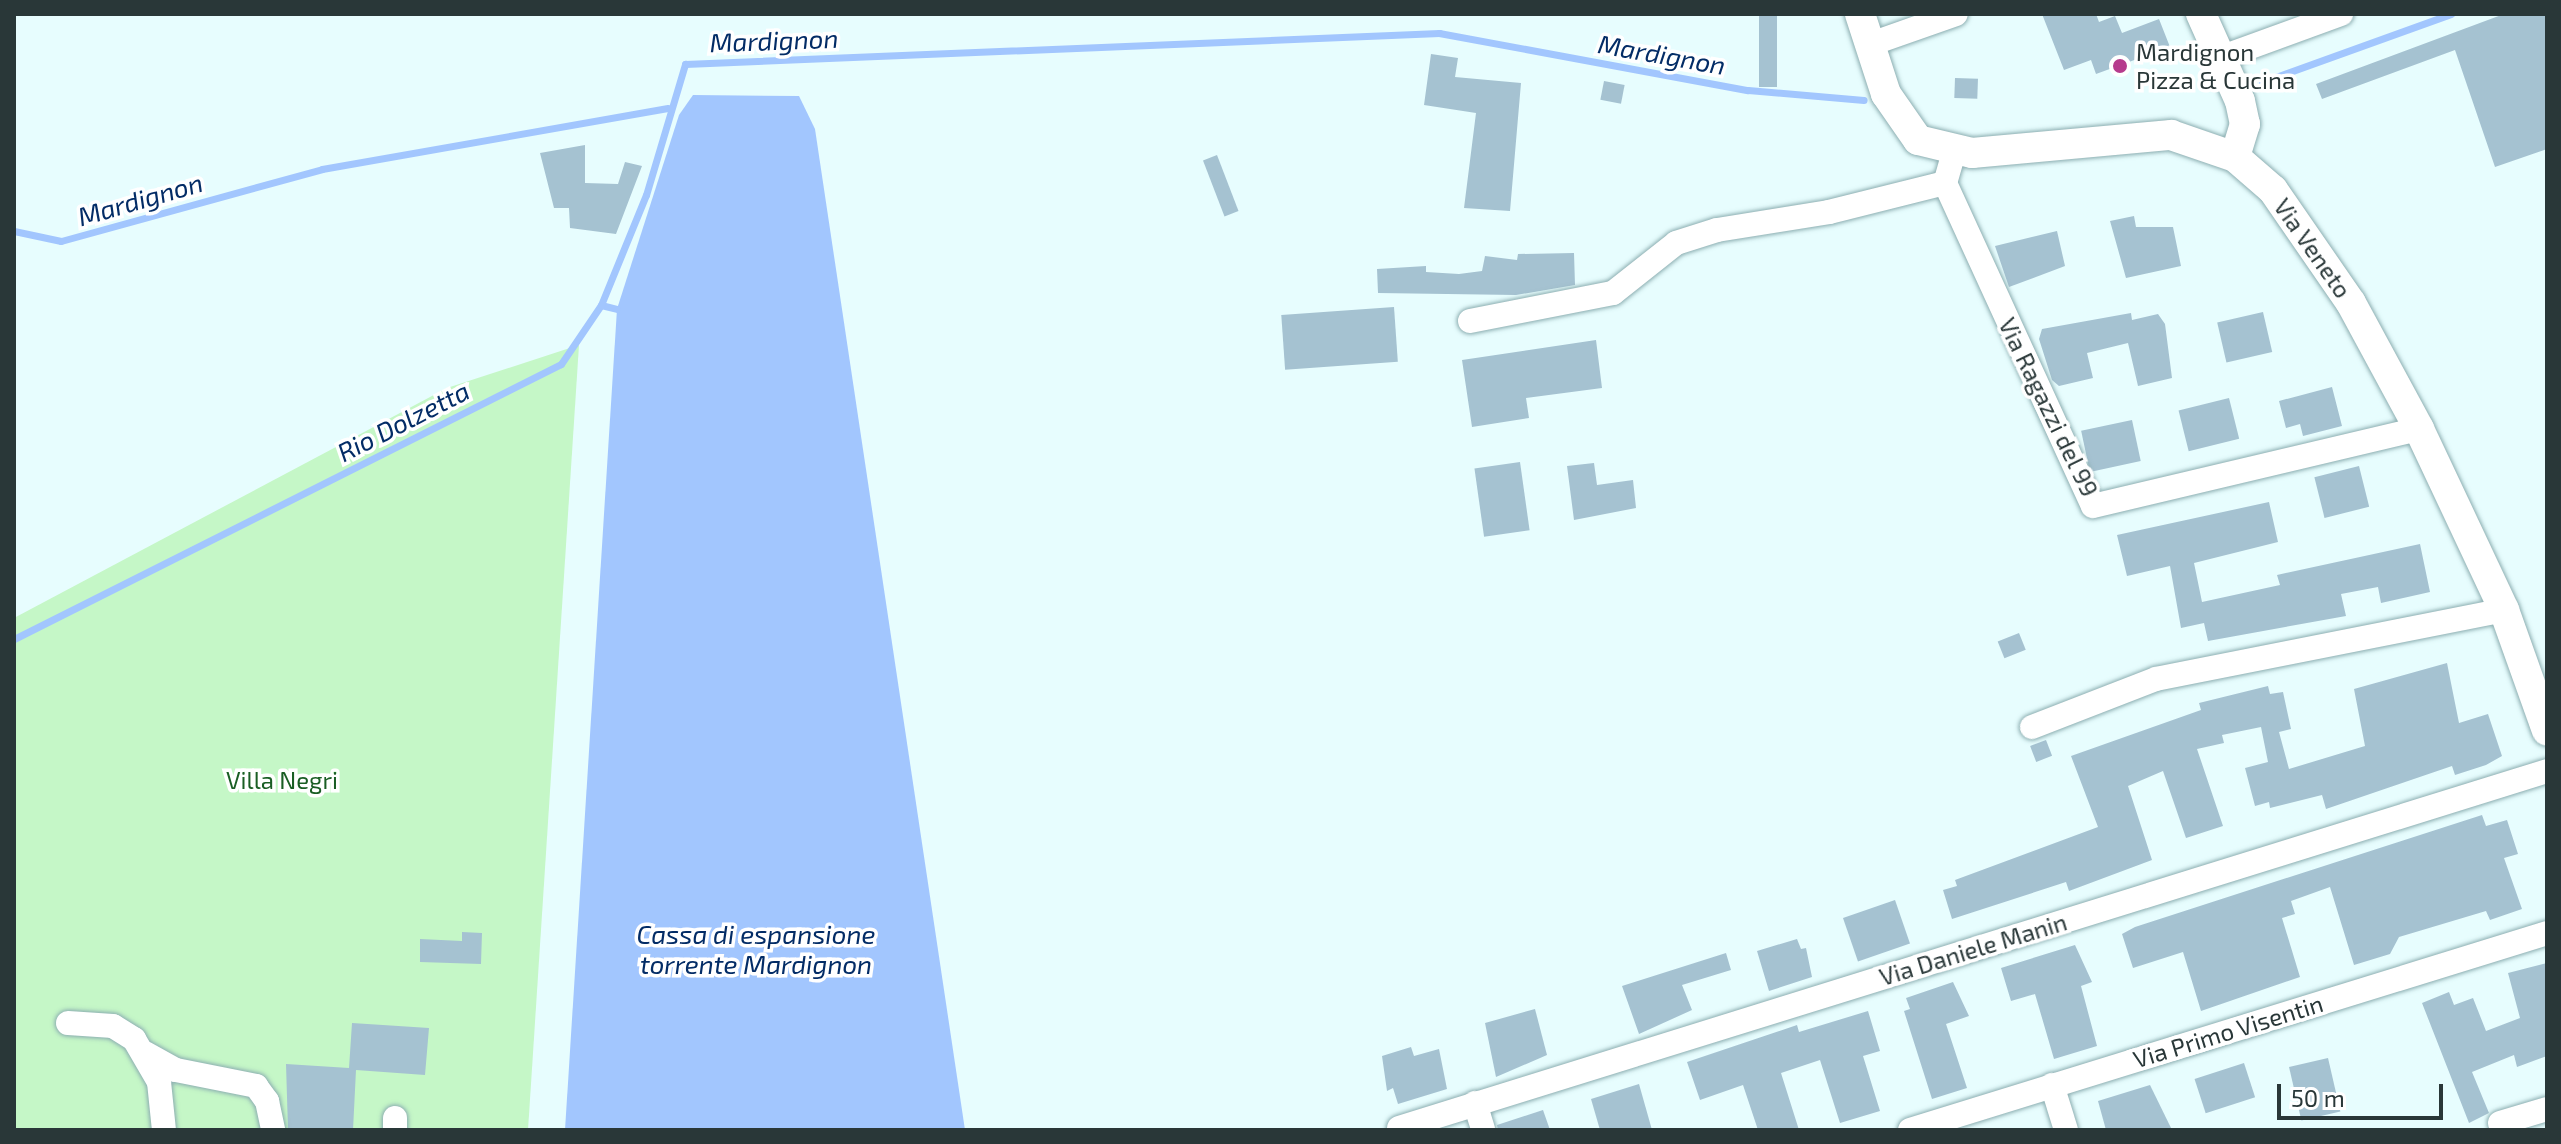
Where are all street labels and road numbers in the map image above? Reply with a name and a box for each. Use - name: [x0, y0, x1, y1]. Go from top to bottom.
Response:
- street label: Via Veneto: [2268, 193, 2358, 303]
- street label: Via Ragazzi del 99: [1993, 313, 2105, 501]
- street label: Via Daniele Manin: [1876, 907, 2070, 991]
- street label: Via Primo Visentin: [2129, 988, 2327, 1074]

